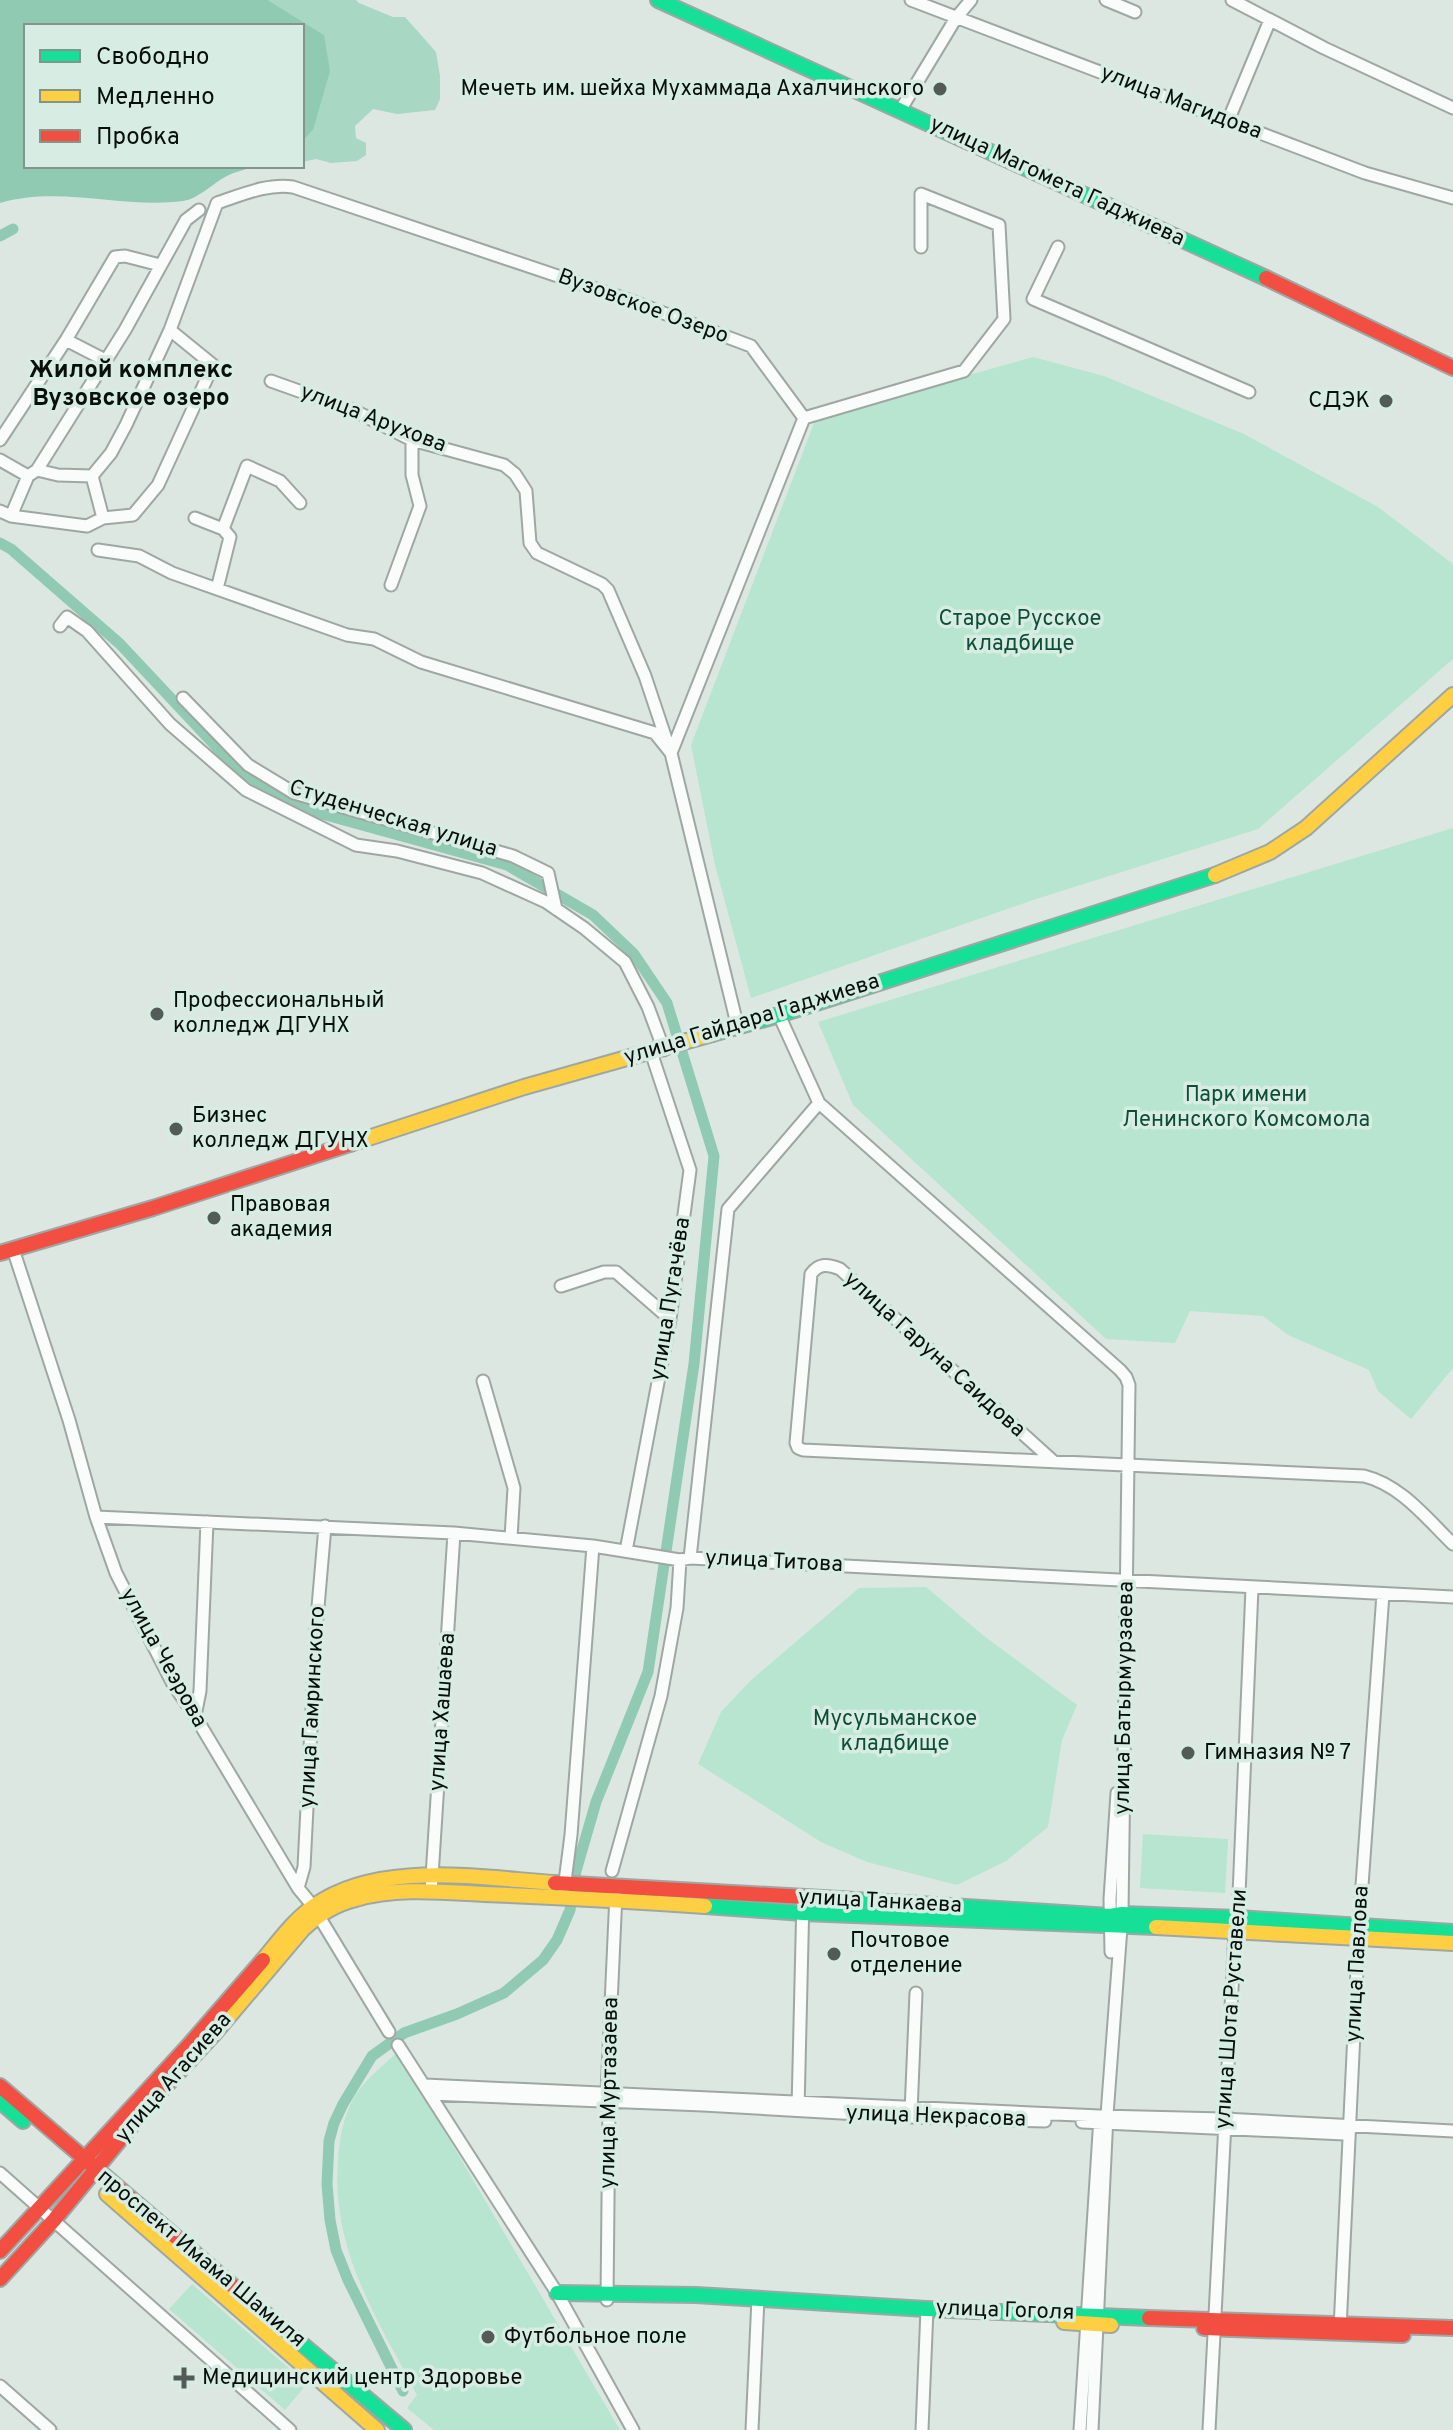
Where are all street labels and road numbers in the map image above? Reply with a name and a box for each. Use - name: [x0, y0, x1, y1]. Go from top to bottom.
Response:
- street label: улица Магидова: [1096, 60, 1266, 146]
- street label: улица Магомета Гаджиева: [925, 111, 1189, 253]
- street label: Вузовское Озеро: [554, 264, 732, 350]
- street label: улица Арухова: [296, 379, 450, 459]
- street label: Студенческая улица: [286, 774, 500, 864]
- street label: улица Гайдара Гаджиева: [621, 968, 883, 1072]
- street label: улица Пугачёва: [645, 1215, 697, 1383]
- street label: улица Гаруна Саидова: [838, 1266, 1030, 1444]
- street label: улица Титова: [704, 1545, 844, 1579]
- street label: улица Батырмурзаева: [1109, 1581, 1141, 1815]
- street label: улица Чеэрова: [113, 1583, 213, 1733]
- street label: улица Гамринского: [294, 1605, 332, 1809]
- street label: улица Хашаева: [424, 1632, 462, 1792]
- street label: улица Танкаева: [797, 1884, 963, 1920]
- street label: улица Павлова: [1340, 1885, 1376, 2043]
- street label: улица Шота Руставели: [1210, 1888, 1254, 2130]
- street label: улица Муртазаева: [595, 1997, 625, 2189]
- street label: улица Агасиева: [110, 2007, 238, 2149]
- street label: улица Некрасова: [845, 2100, 1027, 2134]
- street label: проспект Имама Шамиля: [91, 2164, 311, 2354]
- street label: улица Гоголя: [935, 2295, 1075, 2327]

